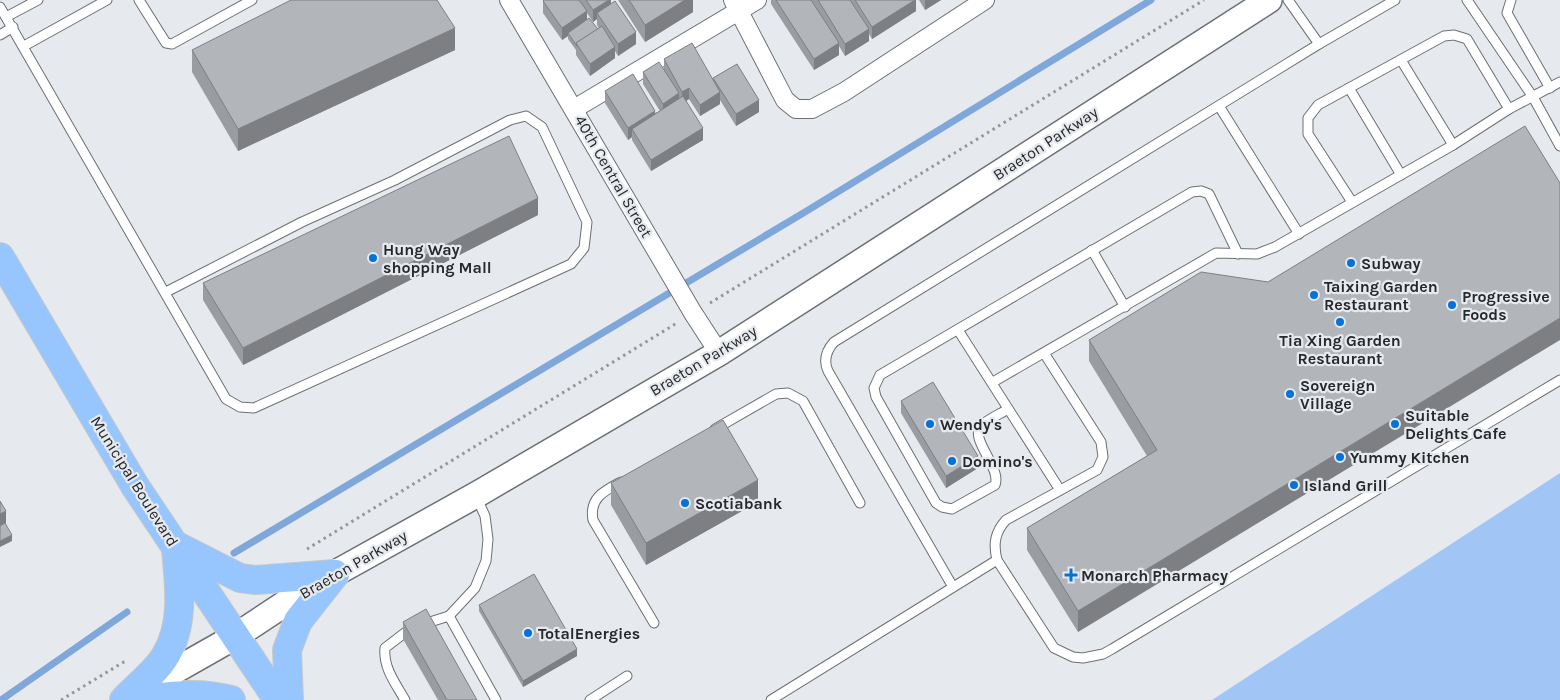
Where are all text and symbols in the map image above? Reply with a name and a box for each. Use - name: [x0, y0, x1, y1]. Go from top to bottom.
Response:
- street label: Braeton Parkway: [989, 102, 1102, 184]
- street label: 40th Central Street: [571, 112, 656, 241]
- place label: Hung Way shopping Mall: [383, 240, 492, 277]
- marker: Hung Way shopping Mall: [367, 252, 379, 264]
- place label: Subway: [1361, 254, 1421, 273]
- marker: Subway: [1345, 257, 1357, 269]
- place label: Taixing Garden Restaurant: [1324, 277, 1438, 314]
- place label: Progressive Foods: [1462, 287, 1550, 324]
- marker: Taixing Garden Restaurant: [1308, 289, 1320, 301]
- marker: Progressive Foods: [1446, 299, 1458, 311]
- marker: Tia Xing Garden Restaurant: [1334, 316, 1346, 328]
- street label: Braeton Parkway: [646, 321, 761, 400]
- place label: Tia Xing Garden Restaurant: [1279, 331, 1401, 368]
- place label: Sovereign Village: [1300, 376, 1375, 413]
- marker: Sovereign Village: [1284, 388, 1296, 400]
- place label: Suitable Delights Cafe: [1405, 406, 1507, 443]
- street label: Municipal Boulevard: [87, 412, 182, 550]
- place label: Wendy's: [940, 415, 1002, 434]
- marker: Wendy's: [924, 418, 936, 430]
- marker: Suitable Delights Cafe: [1389, 418, 1401, 430]
- place label: Yummy Kitchen: [1350, 448, 1469, 467]
- marker: Yummy Kitchen: [1334, 451, 1346, 463]
- place label: Domino's: [962, 452, 1033, 471]
- marker: Domino's: [946, 455, 958, 467]
- place label: Island Grill: [1304, 476, 1388, 495]
- marker: Island Grill: [1288, 479, 1300, 491]
- place label: Scotiabank: [695, 494, 783, 513]
- marker: Scotiabank: [679, 497, 691, 509]
- street label: Braeton Parkway: [296, 526, 411, 603]
- place label: Monarch Pharmacy: [1081, 566, 1228, 585]
- marker: Monarch Pharmacy: [1065, 569, 1077, 581]
- place label: TotalEnergies: [538, 624, 640, 643]
- marker: TotalEnergies: [522, 627, 534, 639]

